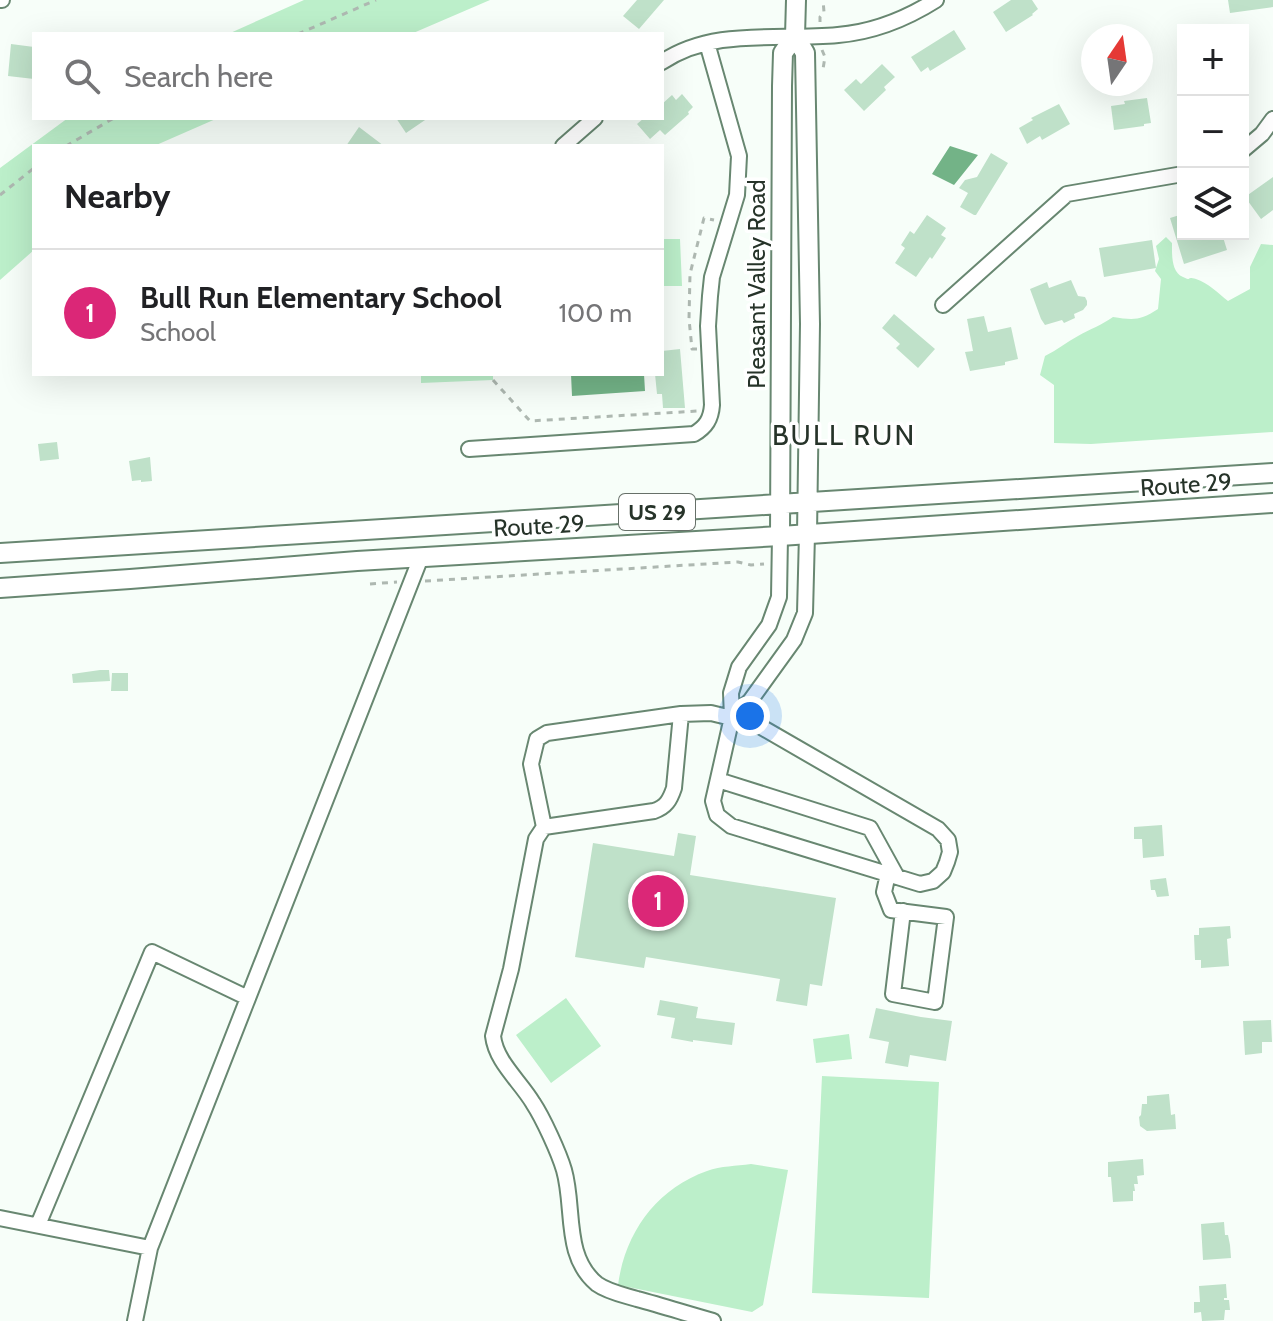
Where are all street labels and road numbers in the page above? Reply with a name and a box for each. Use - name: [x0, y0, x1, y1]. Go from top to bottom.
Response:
- street label: Pleasant Valley Road: [742, 179, 771, 389]
- street label: Route 29: [1139, 467, 1233, 502]
- road number: US 29: [619, 494, 695, 530]
- street label: Route 29: [492, 509, 586, 542]

